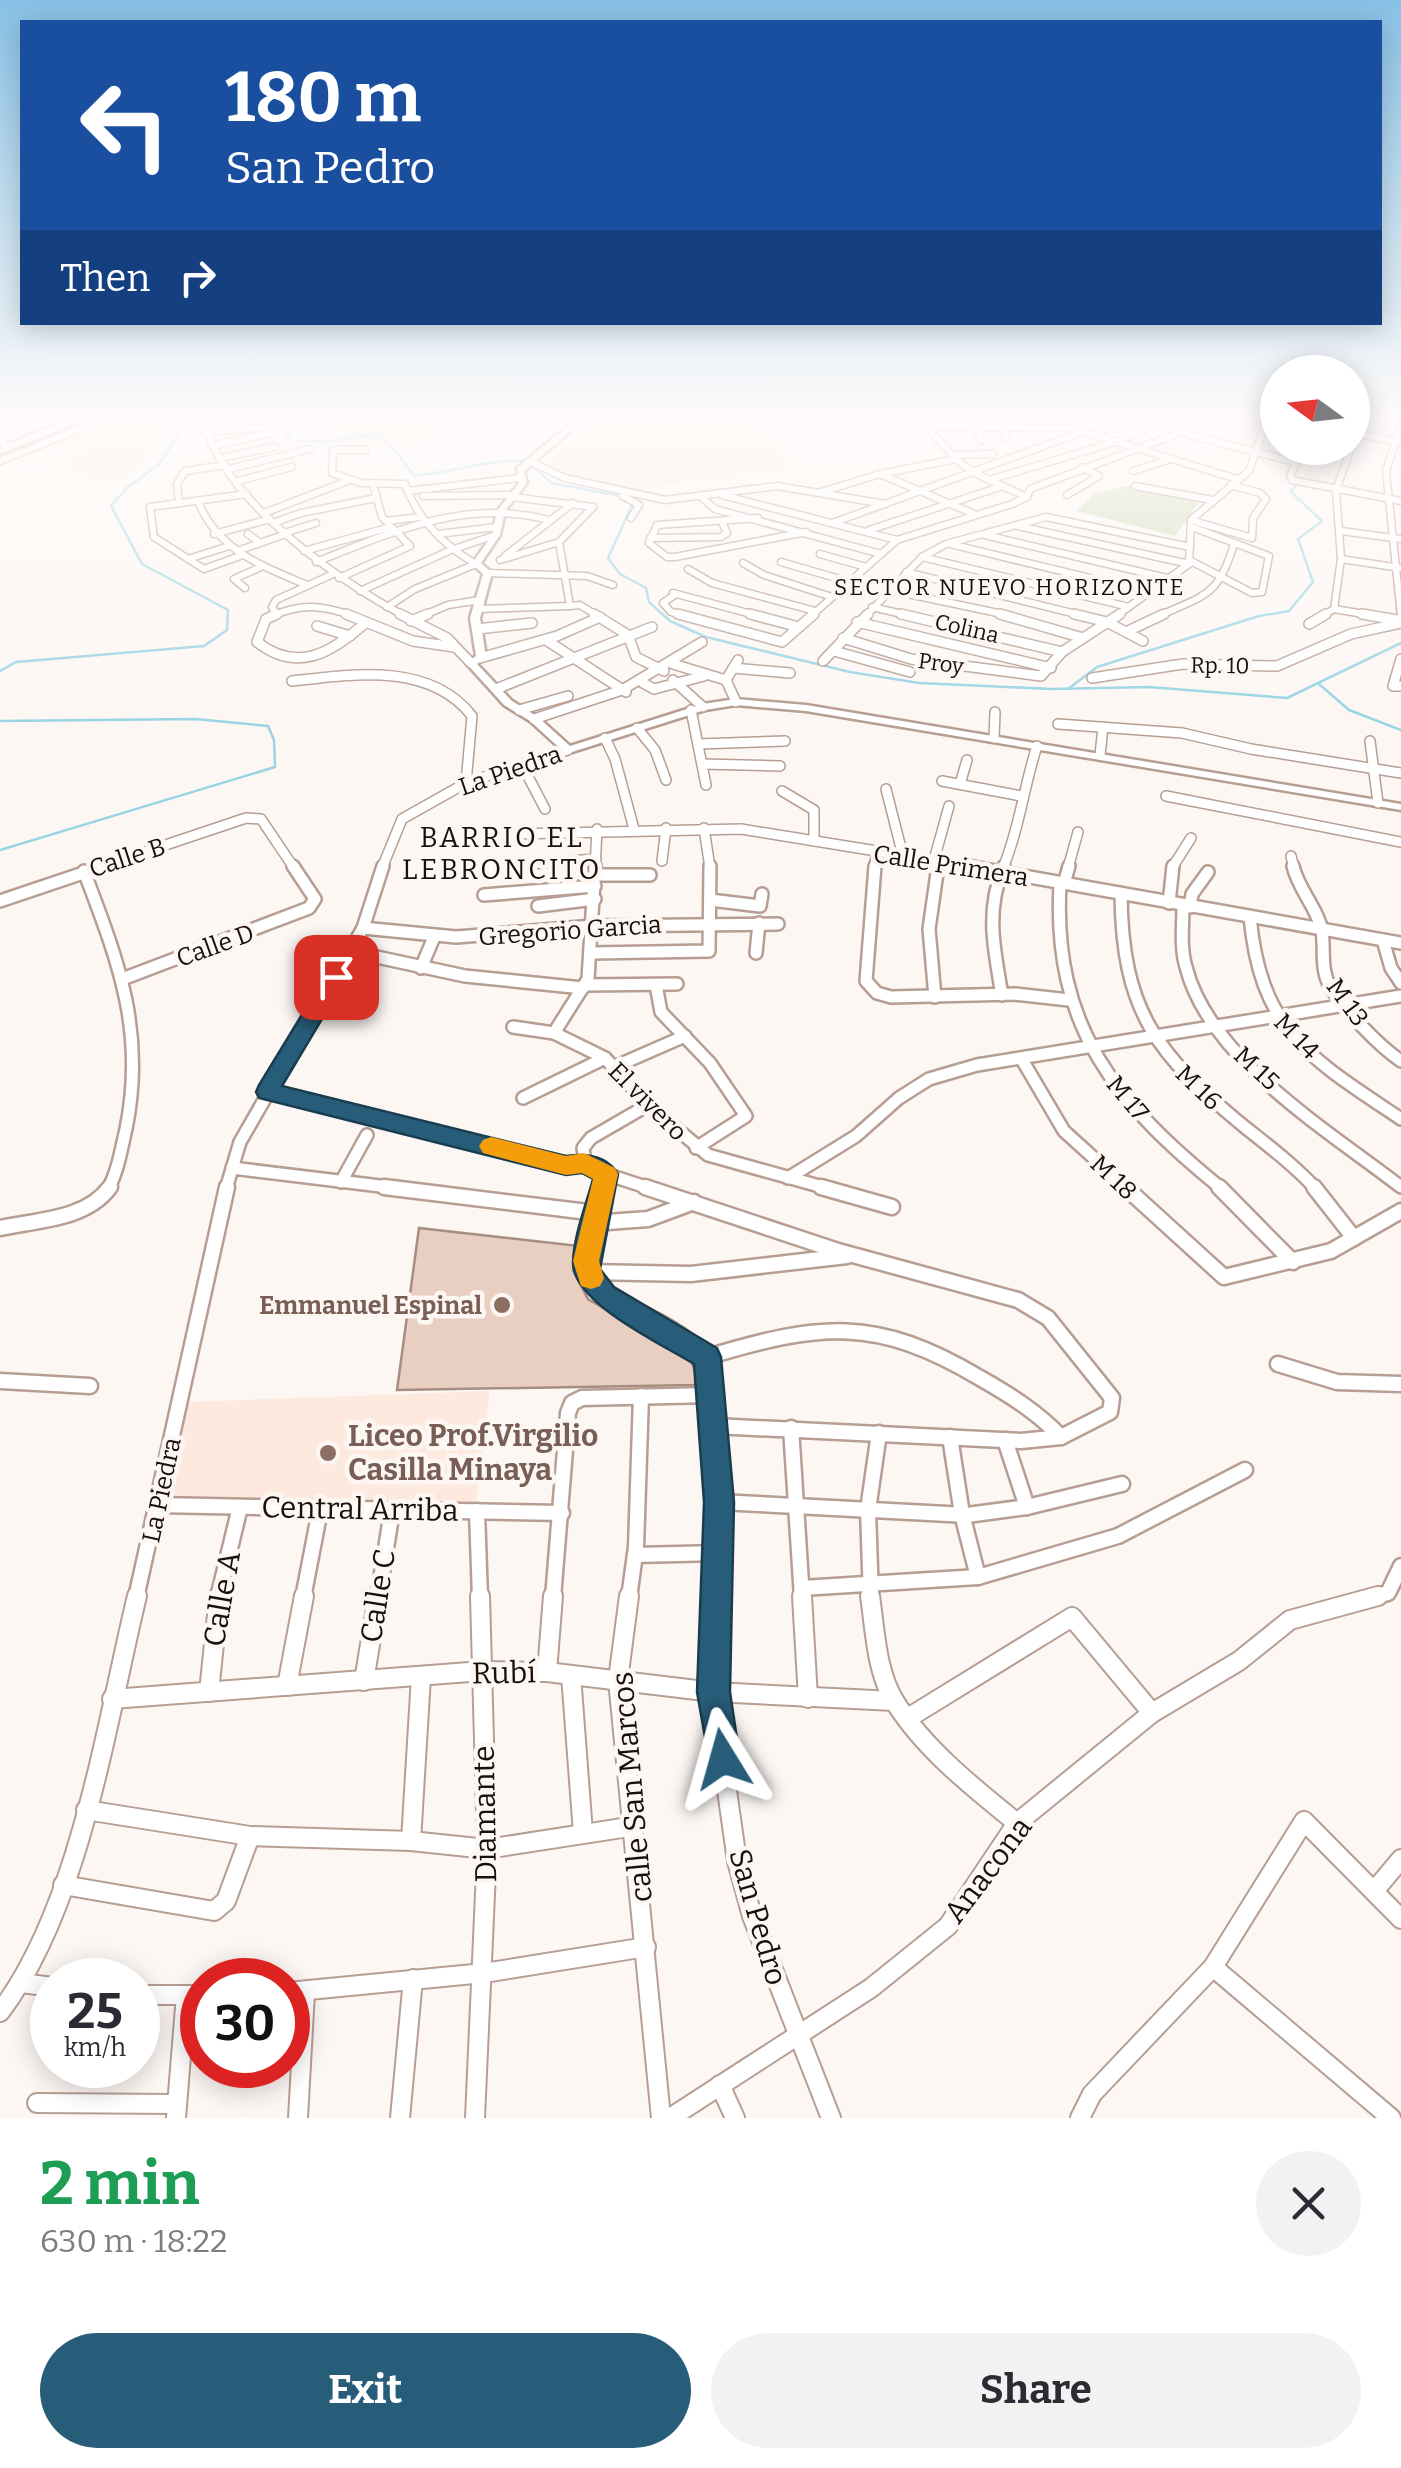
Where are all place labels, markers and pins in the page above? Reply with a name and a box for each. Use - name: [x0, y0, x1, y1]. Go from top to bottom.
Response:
- pin: [294, 935, 379, 1020]
- place label: Emmanuel Espinal: [259, 1291, 482, 1321]
- marker: Emmanuel Espinal: [491, 1294, 513, 1316]
- place label: Liceo Prof.Virgilio Casilla Minaya: [348, 1418, 598, 1488]
- marker: Liceo Prof.Virgilio Casilla Minaya: [317, 1442, 339, 1464]

